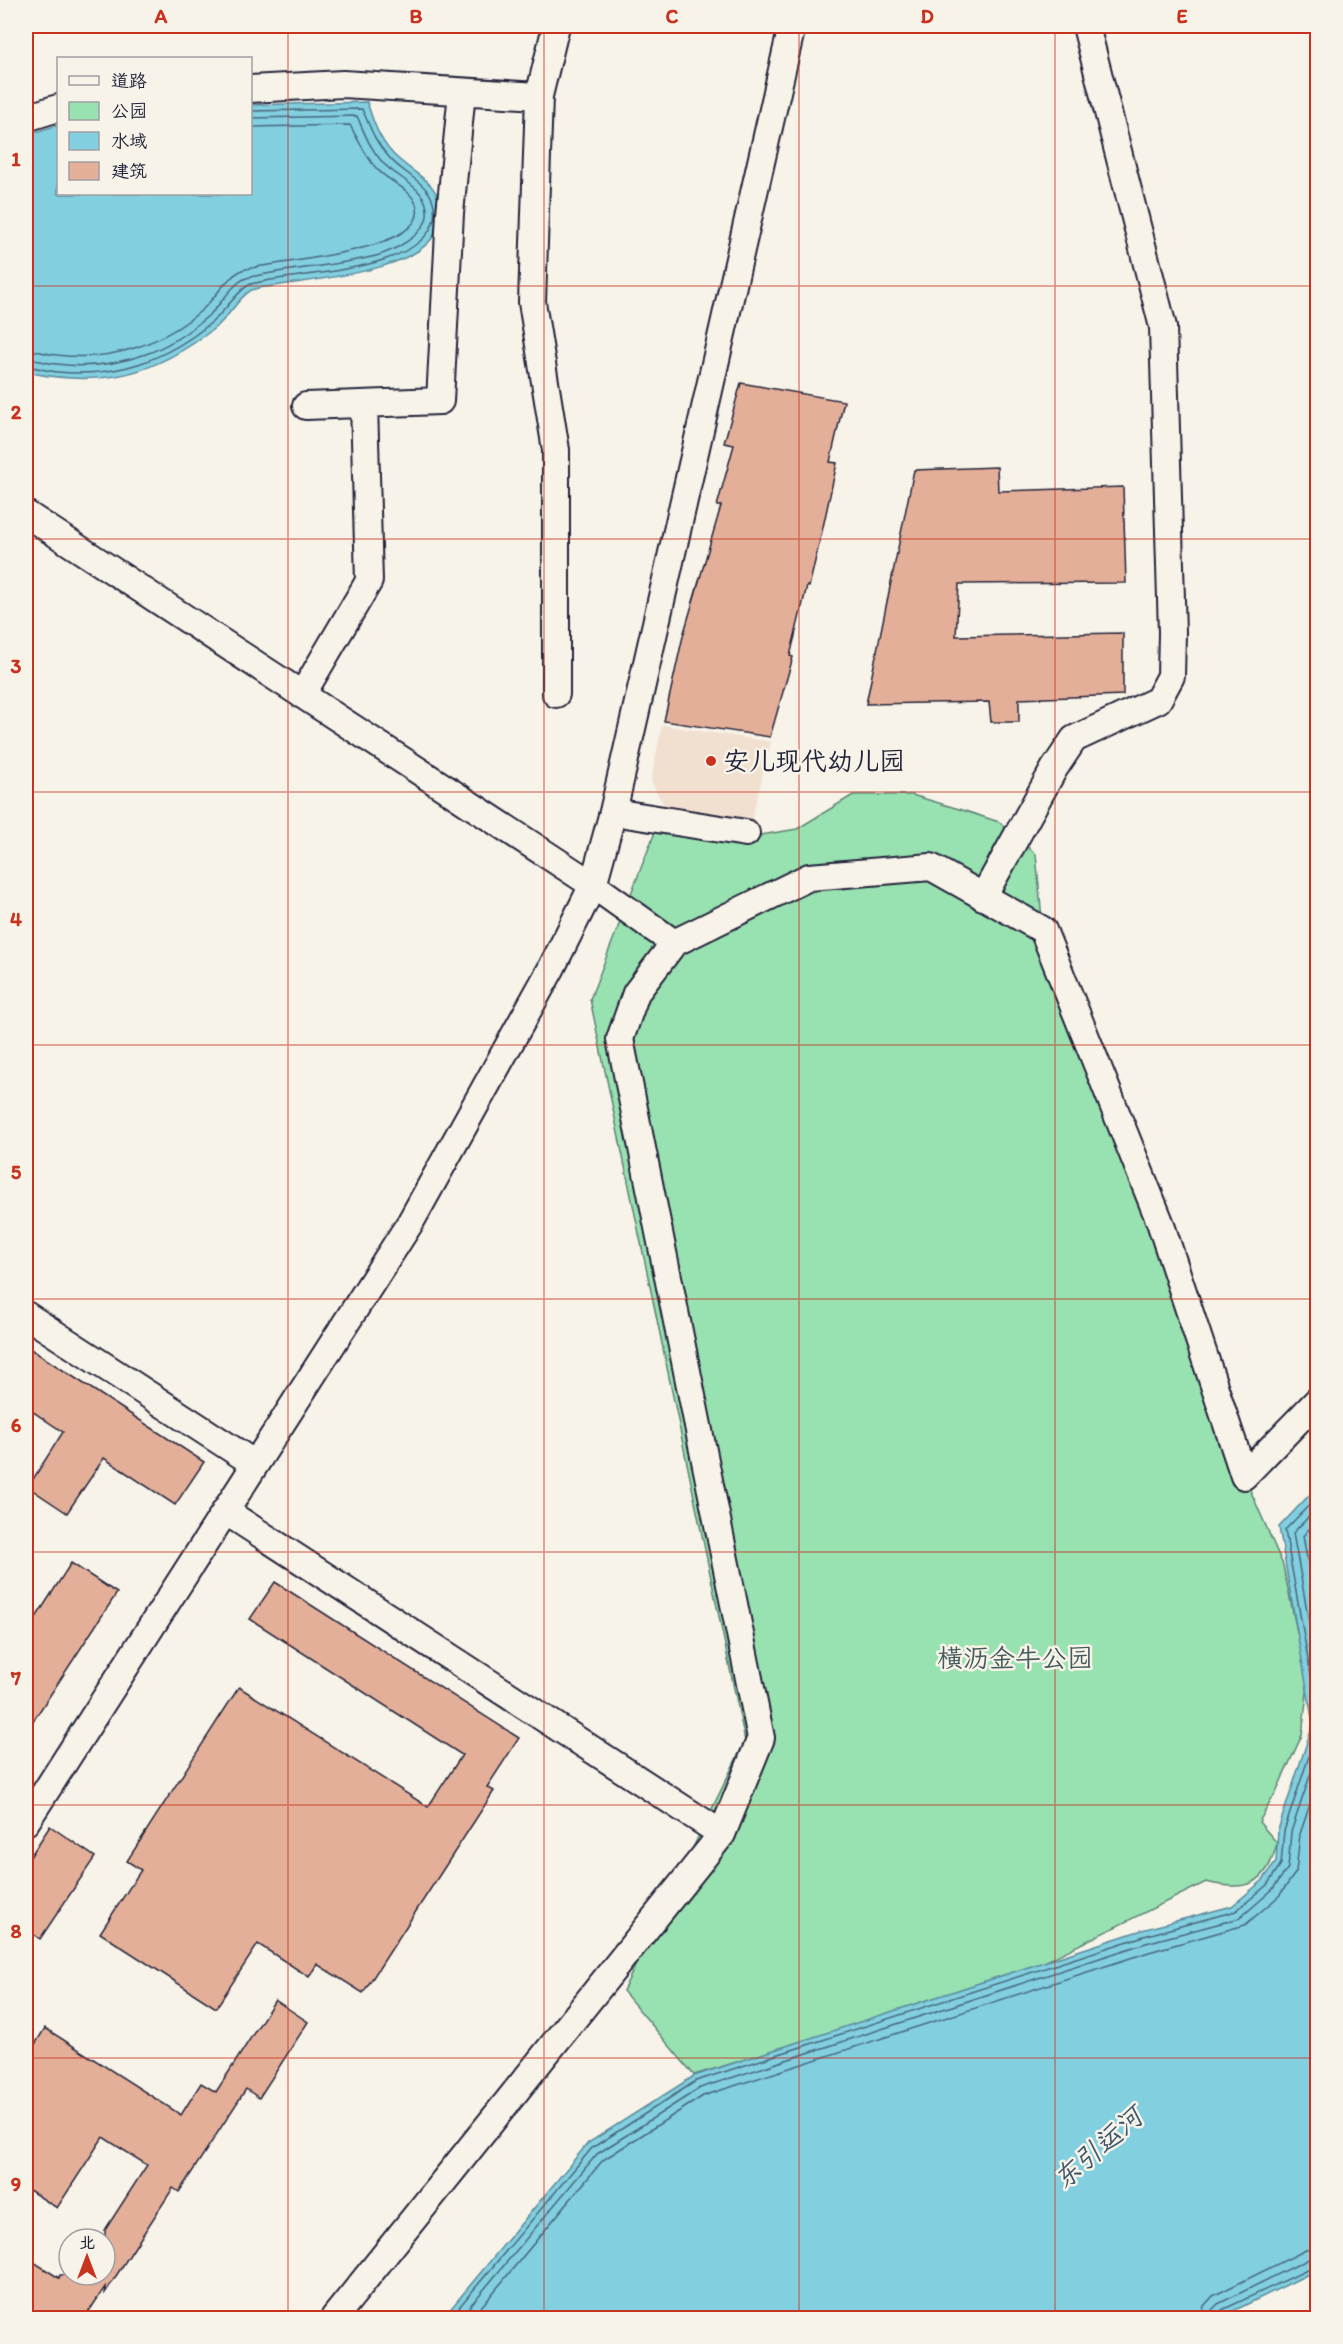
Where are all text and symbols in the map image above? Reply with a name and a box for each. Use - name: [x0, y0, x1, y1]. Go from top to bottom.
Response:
- text: A: [154, 4, 168, 28]
- text: B: [410, 4, 423, 28]
- text: C: [666, 4, 679, 28]
- text: D: [920, 4, 934, 28]
- text: E: [1176, 4, 1188, 28]
- legend: [57, 57, 252, 195]
- text: 道路: [111, 70, 147, 92]
- text: 公园: [111, 100, 147, 122]
- text: 水域: [111, 130, 147, 152]
- text: 1: [11, 147, 21, 171]
- text: 建筑: [111, 160, 147, 182]
- text: 2: [11, 400, 22, 424]
- text: 3: [11, 654, 22, 678]
- place label: 安儿现代幼儿园: [723, 745, 905, 777]
- marker: 安儿现代幼儿园: [704, 754, 718, 768]
- text: 4: [10, 907, 22, 931]
- text: 5: [11, 1160, 22, 1184]
- text: 6: [11, 1413, 22, 1437]
- park label: 横沥金牛公园: [937, 1642, 1093, 1674]
- text: 7: [10, 1666, 21, 1690]
- text: 8: [11, 1919, 22, 1943]
- water label: 东引运河: [1046, 2097, 1152, 2196]
- text: 9: [11, 2172, 21, 2196]
- north arrow: [57, 2227, 117, 2287]
- text: 北: [79, 2233, 95, 2252]

